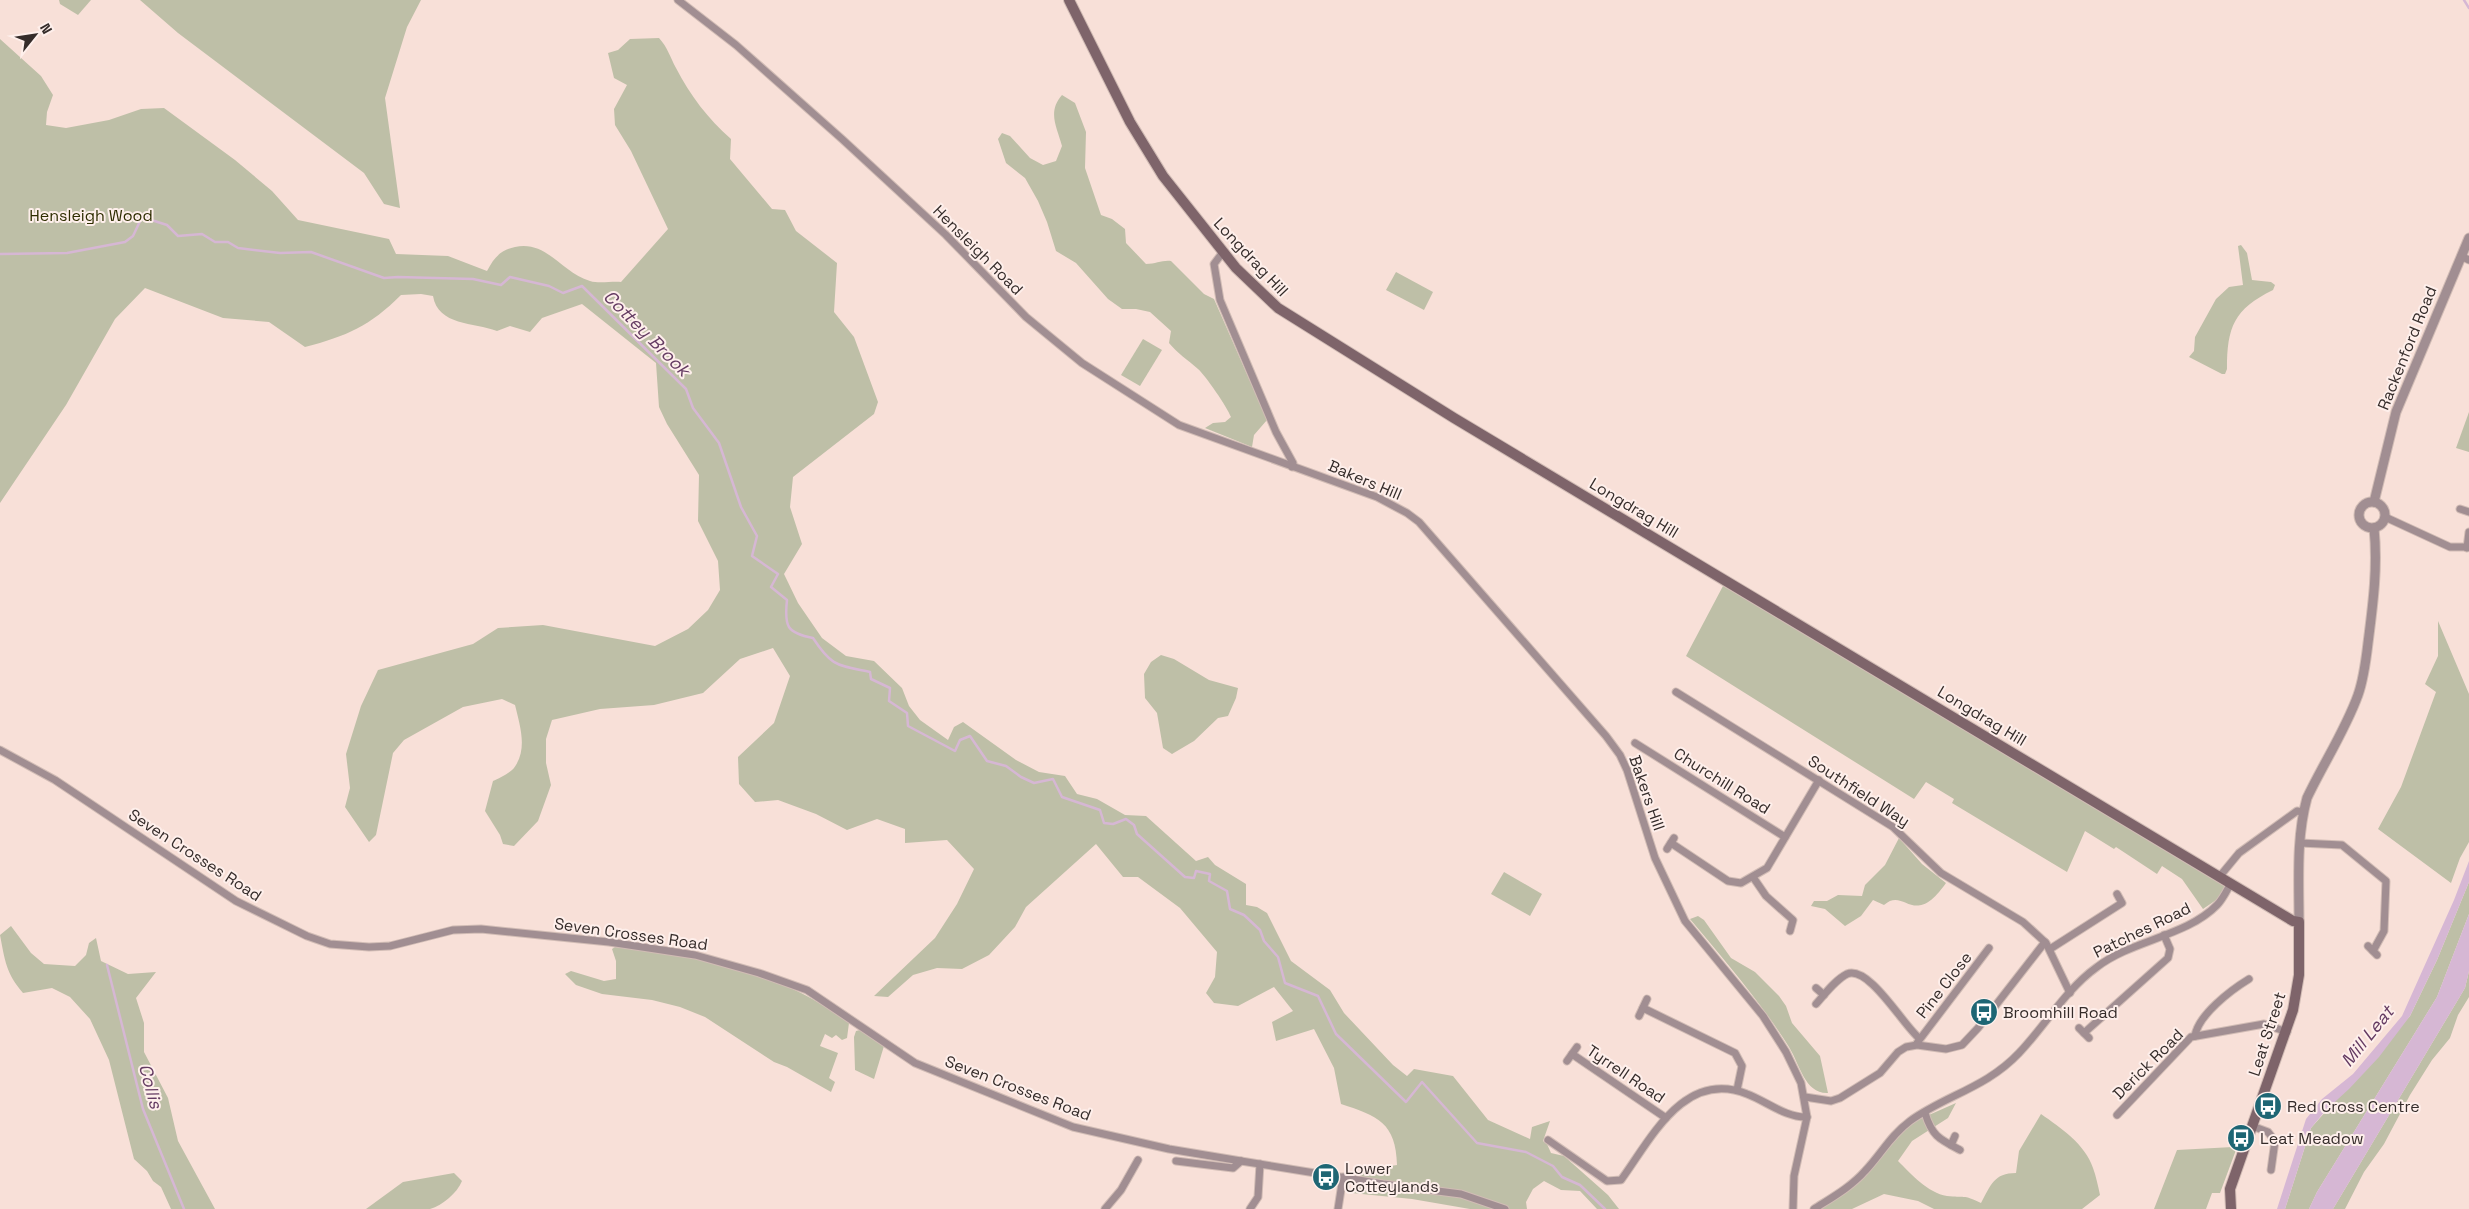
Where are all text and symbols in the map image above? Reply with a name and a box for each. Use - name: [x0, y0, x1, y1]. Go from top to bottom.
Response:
- north arrow: [10, 10, 60, 60]
- text: N: [36, 20, 56, 37]
- street label: Hensleigh Road: [929, 201, 1027, 299]
- park label: Hensleigh Wood: [29, 205, 153, 226]
- street label: Longdrag Hill: [1209, 213, 1293, 301]
- street label: Rackenford Road: [2373, 283, 2441, 413]
- water label: Cottey Brook: [599, 285, 697, 383]
- street label: Bakers Hill: [1325, 455, 1405, 505]
- street label: Longdrag Hill: [1586, 473, 1682, 543]
- street label: Longdrag Hill: [1934, 681, 2030, 751]
- street label: Churchill Road: [1670, 743, 1774, 819]
- street label: Southfield Way: [1804, 750, 1914, 832]
- street label: Bakers Hill: [1624, 753, 1670, 833]
- street label: Seven Crosses Road: [124, 804, 266, 906]
- street label: Patches Road: [2090, 897, 2194, 963]
- street label: Seven Crosses Road: [553, 913, 709, 955]
- street label: Pine Close: [1911, 947, 1977, 1023]
- street label: Leat Street: [2244, 989, 2290, 1079]
- bus stop icon: Broomhill Road: [1969, 997, 1999, 1027]
- water label: Mill Leat: [2335, 999, 2400, 1071]
- place label: Broomhill Road: [2003, 1002, 2118, 1023]
- street label: Derick Road: [2108, 1024, 2188, 1104]
- street label: Tyrrell Road: [1583, 1040, 1669, 1108]
- street label: Seven Crosses Road: [942, 1050, 1094, 1126]
- water label: Collis: [134, 1061, 168, 1111]
- bus stop icon: Red Cross Centre: [2253, 1091, 2283, 1121]
- place label: Red Cross Centre: [2287, 1096, 2420, 1117]
- bus stop icon: Leat Meadow: [2226, 1123, 2256, 1153]
- place label: Leat Meadow: [2260, 1128, 2363, 1149]
- place label: Lower Cotteylands: [1345, 1158, 1439, 1197]
- bus stop icon: Lower Cotteylands: [1311, 1162, 1341, 1192]

